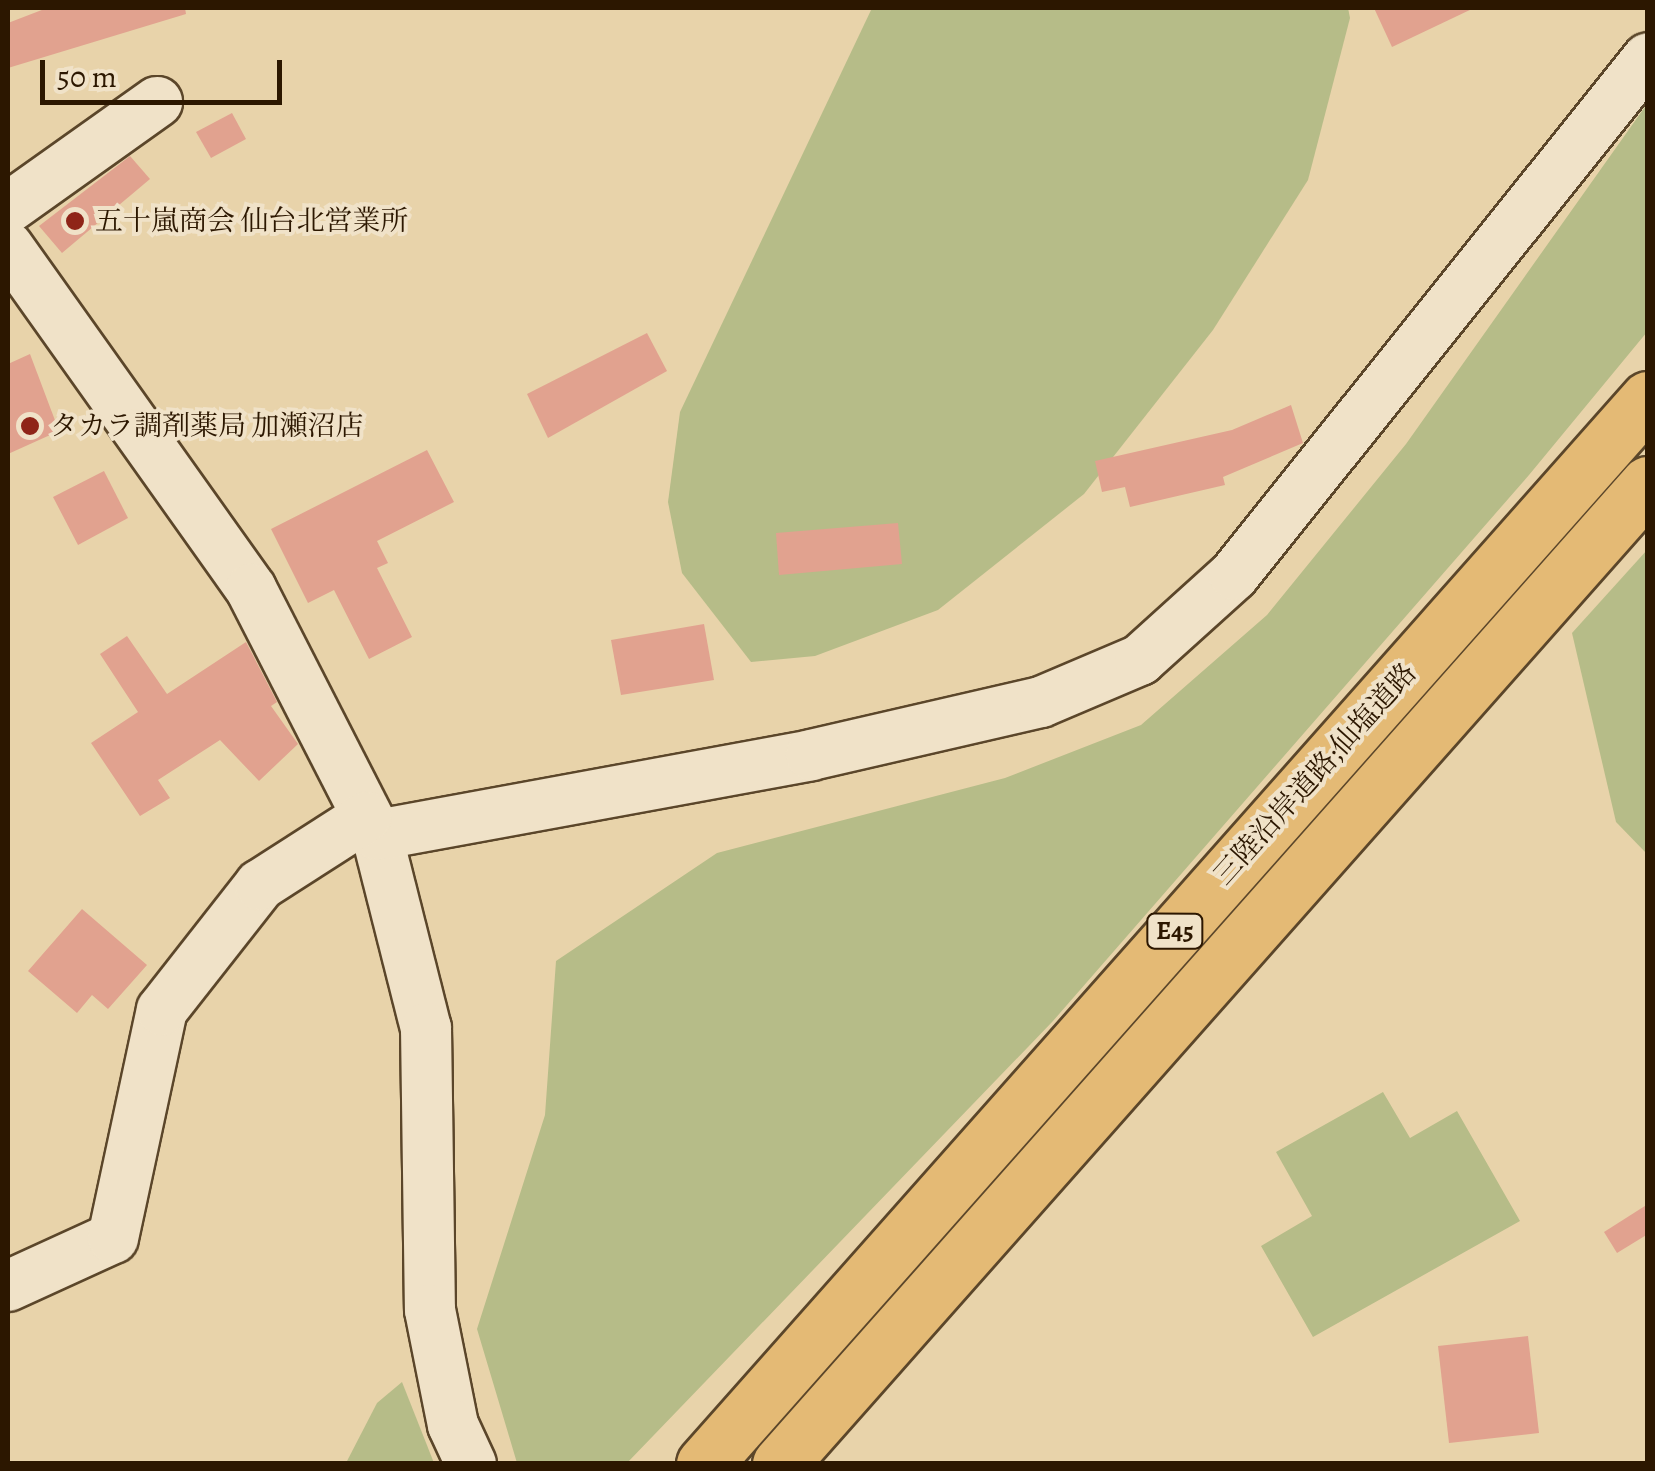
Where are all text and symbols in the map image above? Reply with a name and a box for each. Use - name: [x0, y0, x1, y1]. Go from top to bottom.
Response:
- scale bar: [45, 40, 288, 102]
- text: 50 m: [57, 57, 117, 97]
- place label: 五十嵐商会 仙台北営業所: [95, 204, 409, 238]
- marker: 五十嵐商会 仙台北営業所: [64, 210, 86, 232]
- place label: タカラ調剤薬局 加瀬沼店: [50, 409, 364, 443]
- marker: タカラ調剤薬局 加瀬沼店: [19, 415, 41, 437]
- street label: 三陸沿岸道路;仙塩道路: [1207, 656, 1423, 892]
- road number: E45: [1145, 911, 1205, 951]

